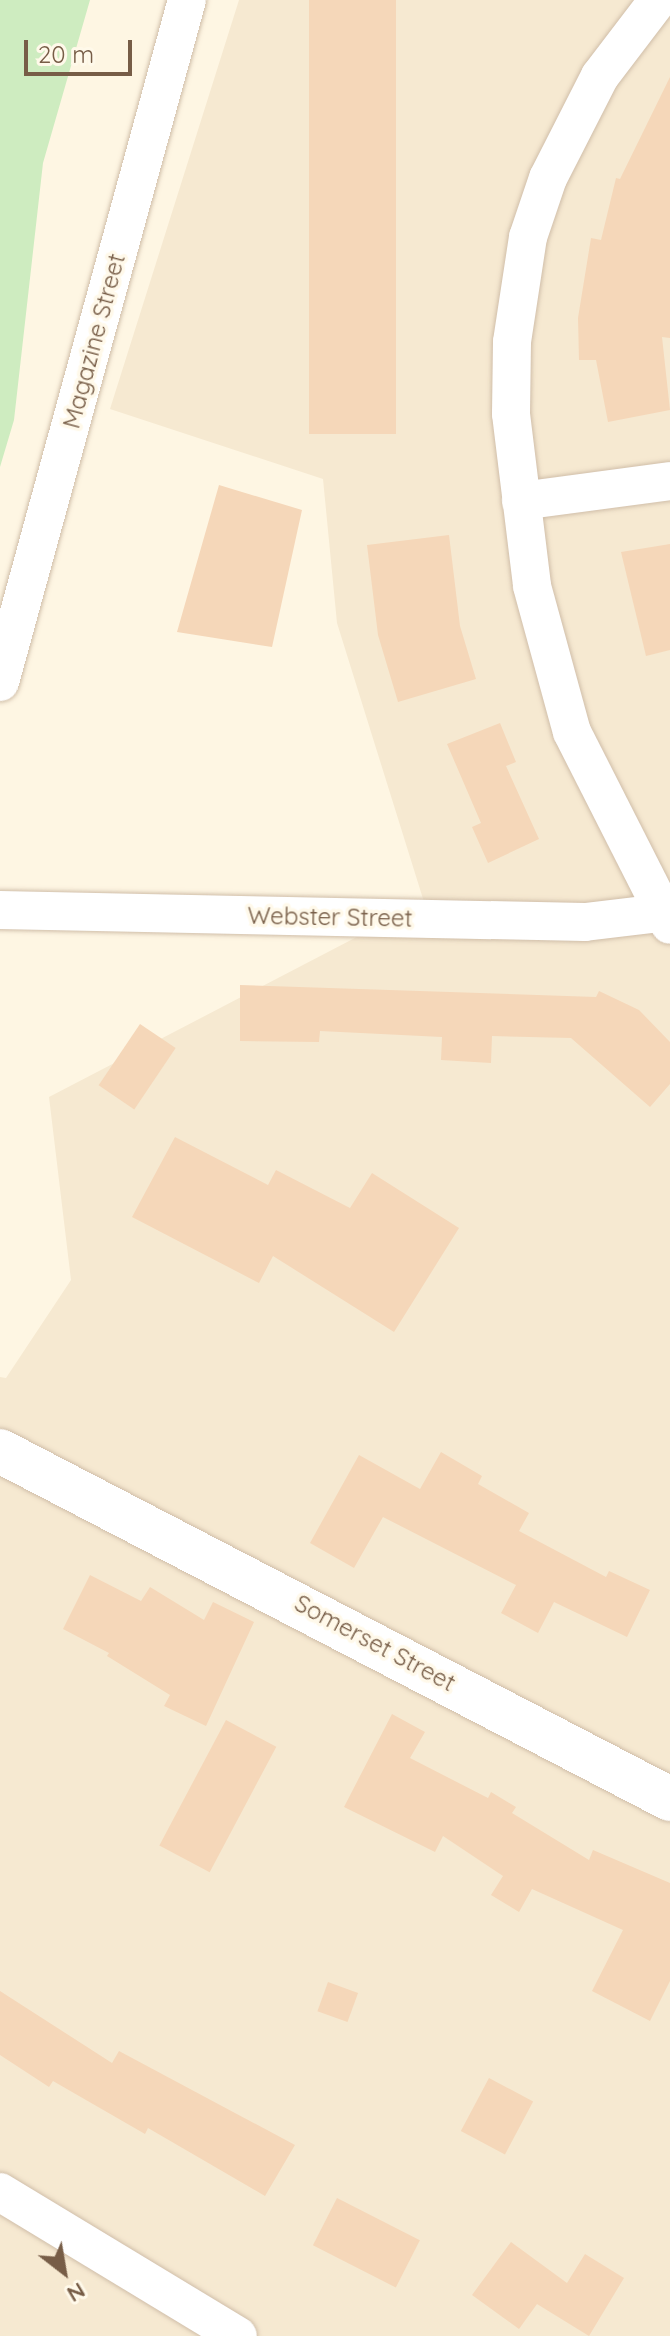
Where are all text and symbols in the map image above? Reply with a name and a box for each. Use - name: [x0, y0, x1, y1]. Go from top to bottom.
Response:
- scale bar: [28, 24, 136, 74]
- text: 20 m: [38, 39, 94, 69]
- street label: Magazine Street: [57, 250, 131, 432]
- street label: Webster Street: [247, 901, 413, 933]
- street label: Somerset Street: [290, 1589, 460, 1697]
- north arrow: [24, 2232, 104, 2312]
- text: N: [62, 2276, 91, 2309]

